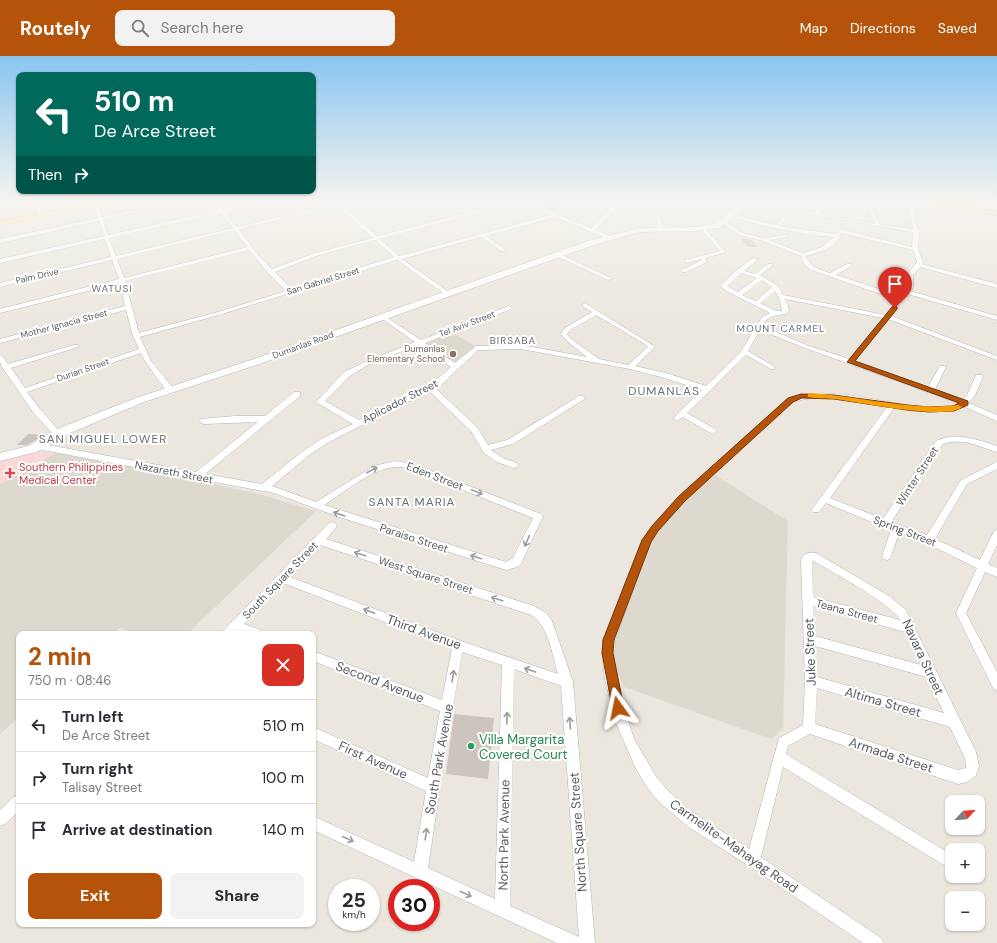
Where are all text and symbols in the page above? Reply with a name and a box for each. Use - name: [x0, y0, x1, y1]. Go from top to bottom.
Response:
- search box: [115, 10, 395, 46]
- text: Routely: [20, 16, 91, 41]
- icon: search: [129, 17, 151, 39]
- text: Search here: [161, 18, 243, 38]
- text: Map: [800, 19, 828, 37]
- text: Directions: [850, 19, 916, 37]
- text: Saved: [938, 19, 977, 37]
- text: 510 m: [94, 83, 174, 120]
- icon: left: [28, 88, 80, 140]
- text: De Arce Street: [94, 119, 216, 143]
- icon: right: [70, 164, 92, 186]
- text: Then: [28, 165, 62, 185]
- street label: San Gabriel Street: [285, 264, 361, 298]
- street label: Palm Drive: [14, 265, 60, 287]
- pin: [878, 267, 912, 308]
- icon: arrive: [884, 273, 906, 295]
- district label: WATUSI: [91, 282, 133, 295]
- street label: Mother Ignacia Street: [19, 306, 109, 341]
- street label: Tel Aviv Street: [437, 308, 497, 340]
- district label: MOUNT CARMEL: [737, 322, 825, 335]
- street label: Dumanlas Road: [271, 328, 336, 362]
- district label: BIRSABA: [490, 334, 536, 347]
- place label: Dumanlas Elementary School: [367, 343, 445, 365]
- marker: Dumanlas Elementary School: [448, 349, 458, 359]
- street label: Durian Street: [55, 355, 111, 385]
- street label: Aplicador Street: [360, 376, 440, 426]
- district label: DUMANLAS: [628, 383, 700, 399]
- district label: SAN MIGUEL LOWER: [39, 431, 167, 447]
- street label: Winter Street: [893, 444, 941, 508]
- street label: Nazareth Street: [134, 458, 214, 486]
- street label: Eden Street: [405, 459, 465, 493]
- place label: Southern Philippines Medical Center: [19, 460, 123, 487]
- one-way arrow: [366, 466, 378, 473]
- marker: Southern Philippines Medical Center: [4, 467, 16, 479]
- one-way arrow: [470, 489, 482, 497]
- district label: SANTA MARIA: [368, 494, 456, 510]
- one-way arrow: [332, 510, 345, 517]
- street label: Spring Street: [871, 513, 939, 549]
- street label: Paraiso Street: [378, 520, 450, 556]
- one-way arrow: [522, 535, 530, 547]
- street label: South Square Street: [239, 538, 321, 622]
- one-way arrow: [354, 550, 367, 557]
- street label: West Square Street: [377, 553, 475, 597]
- one-way arrow: [470, 553, 483, 560]
- one-way arrow: [492, 594, 504, 602]
- street label: Teana Street: [814, 596, 880, 626]
- one-way arrow: [364, 607, 376, 615]
- street label: Third Avenue: [384, 611, 464, 653]
- street label: Navara Street: [898, 616, 948, 698]
- street label: Juke Street: [800, 618, 820, 686]
- text: 2 min: [28, 641, 91, 672]
- button: close: [262, 644, 304, 686]
- street label: Second Avenue: [333, 657, 427, 707]
- one-way arrow: [523, 666, 536, 673]
- one-way arrow: [449, 670, 457, 683]
- text: 750 m · 08:46: [28, 672, 111, 689]
- street label: Altima Street: [843, 683, 923, 721]
- position arrow: [597, 687, 639, 729]
- street label: South Park Avenue: [421, 702, 457, 816]
- text: Turn left: [62, 707, 123, 727]
- one-way arrow: [503, 712, 511, 725]
- icon: left: [28, 715, 50, 737]
- text: 510 m: [263, 716, 304, 736]
- one-way arrow: [566, 717, 573, 730]
- text: De Arce Street: [62, 727, 150, 744]
- place label: Villa Margarita Covered Court: [479, 731, 568, 763]
- street label: Armada Street: [847, 733, 935, 777]
- street label: First Avenue: [336, 737, 410, 783]
- marker: Villa Margarita Covered Court: [466, 741, 476, 751]
- text: Turn right: [62, 759, 133, 779]
- icon: right: [28, 767, 50, 789]
- text: 100 m: [261, 768, 304, 788]
- street label: North Square Street: [565, 772, 591, 892]
- text: Talisay Street: [62, 779, 142, 796]
- street label: North Park Avenue: [495, 779, 513, 891]
- street label: Carmelite-Mahayag Road: [667, 795, 801, 897]
- north arrow: [945, 795, 985, 835]
- map controls: [945, 795, 985, 931]
- icon: arrive: [28, 819, 50, 841]
- text: Arrive at destination: [62, 820, 213, 840]
- text: 140 m: [263, 820, 304, 840]
- one-way arrow: [422, 828, 430, 841]
- one-way arrow: [342, 836, 354, 843]
- button: +: [945, 843, 985, 883]
- button: Exit: [28, 873, 162, 919]
- button: Share: [170, 873, 304, 919]
- speed limit sign: 30: [388, 879, 440, 931]
- text: 25: [342, 887, 366, 913]
- one-way arrow: [460, 891, 472, 898]
- button: −: [945, 891, 985, 931]
- text: km/h: [342, 908, 366, 921]

